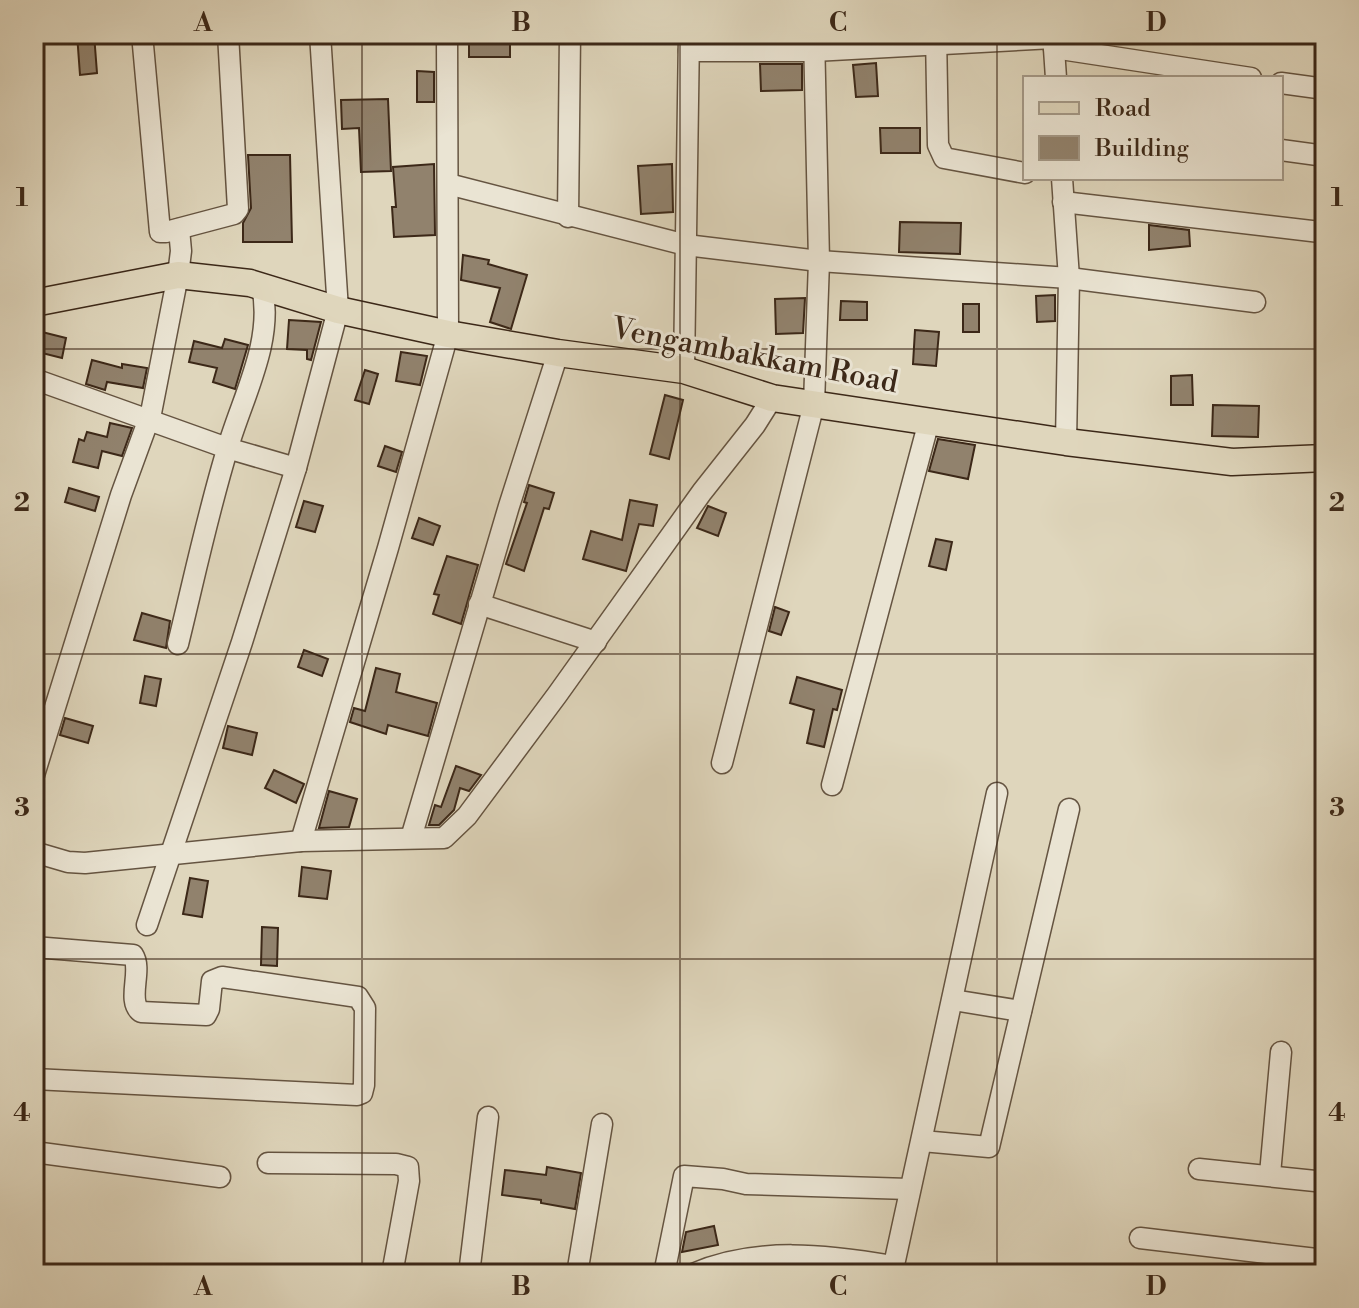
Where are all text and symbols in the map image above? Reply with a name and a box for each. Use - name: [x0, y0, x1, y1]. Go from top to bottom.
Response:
- text: A: [193, 7, 213, 39]
- text: B: [511, 7, 531, 39]
- text: C: [829, 7, 847, 39]
- text: D: [1146, 7, 1166, 39]
- legend: [1023, 76, 1283, 180]
- text: Road: [1095, 94, 1151, 124]
- text: Building: [1094, 134, 1189, 164]
- text: 1: [16, 182, 29, 214]
- text: 1: [1331, 182, 1344, 214]
- street label: Vengambakkam Road: [608, 309, 901, 402]
- text: 2: [14, 487, 30, 519]
- text: 2: [1329, 487, 1345, 519]
- text: 3: [14, 792, 30, 824]
- text: 3: [1329, 792, 1345, 824]
- text: 4: [13, 1097, 31, 1129]
- text: 4: [1328, 1097, 1346, 1129]
- text: A: [193, 1271, 213, 1303]
- text: B: [511, 1271, 531, 1303]
- text: C: [829, 1271, 847, 1303]
- text: D: [1146, 1271, 1166, 1303]

